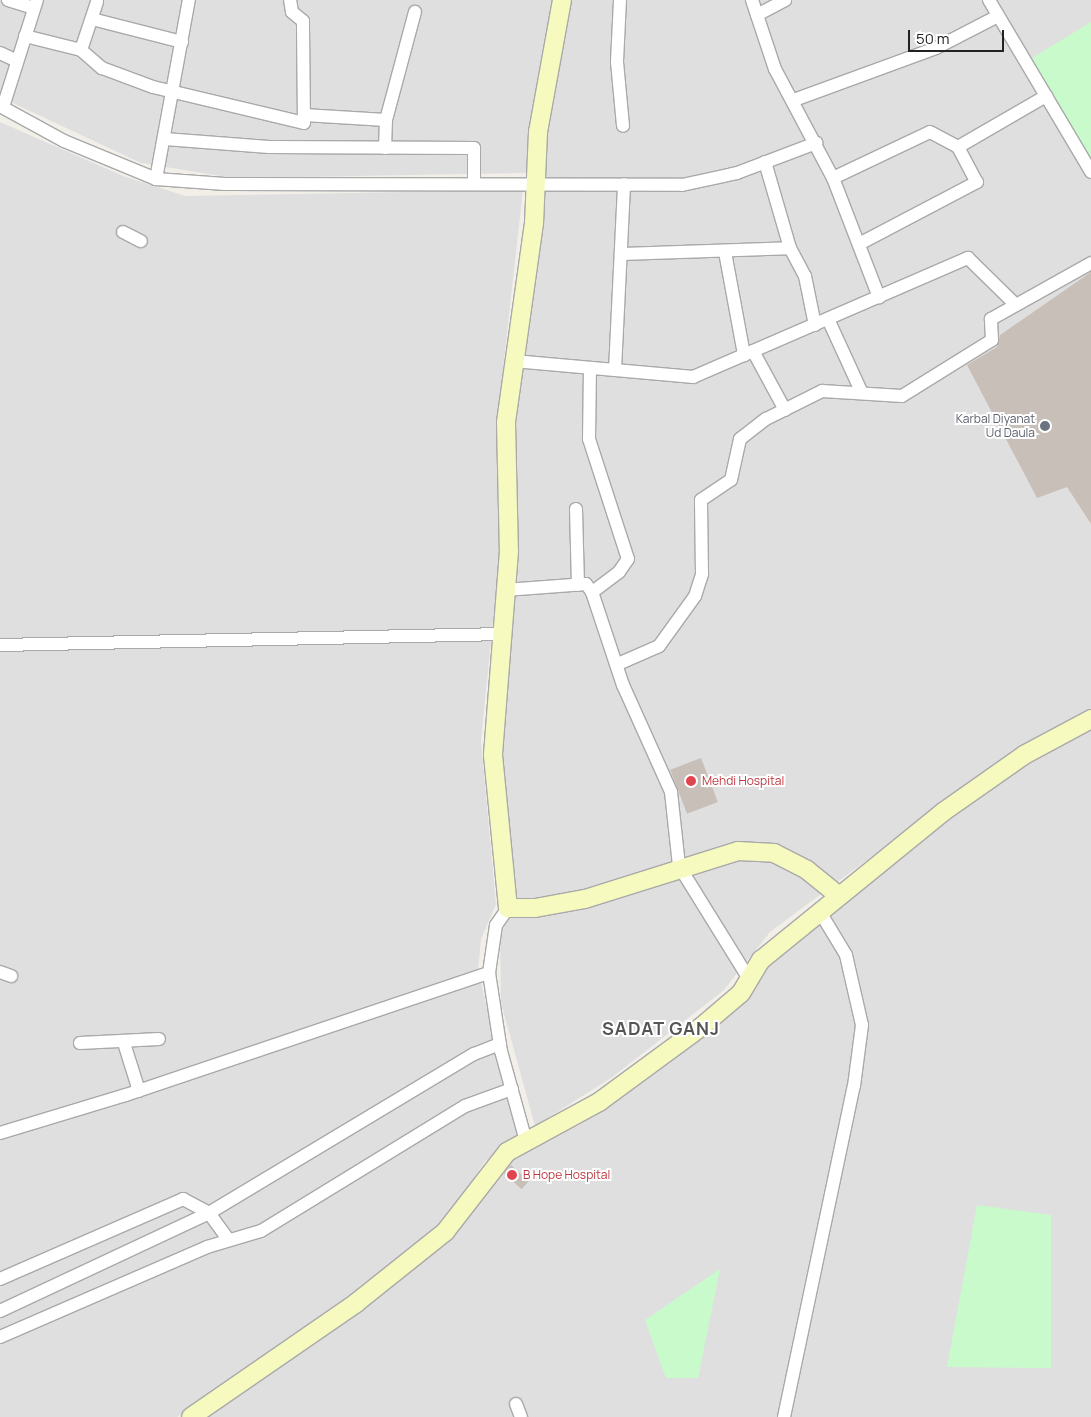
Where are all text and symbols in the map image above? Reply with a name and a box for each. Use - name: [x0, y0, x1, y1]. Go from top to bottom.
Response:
- scale bar: [911, 20, 1007, 52]
- text: 50 m: [916, 28, 950, 49]
- place label: Karbal Diyanat Ud Daula: [956, 412, 1035, 440]
- marker: Karbal Diyanat Ud Daula: [1039, 420, 1051, 432]
- marker: Mehdi Hospital: [684, 774, 698, 788]
- place label: Mehdi Hospital: [702, 774, 784, 788]
- district label: SADAT GANJ: [601, 1017, 721, 1039]
- marker: B Hope Hospital: [505, 1168, 519, 1182]
- place label: B Hope Hospital: [523, 1168, 610, 1182]

